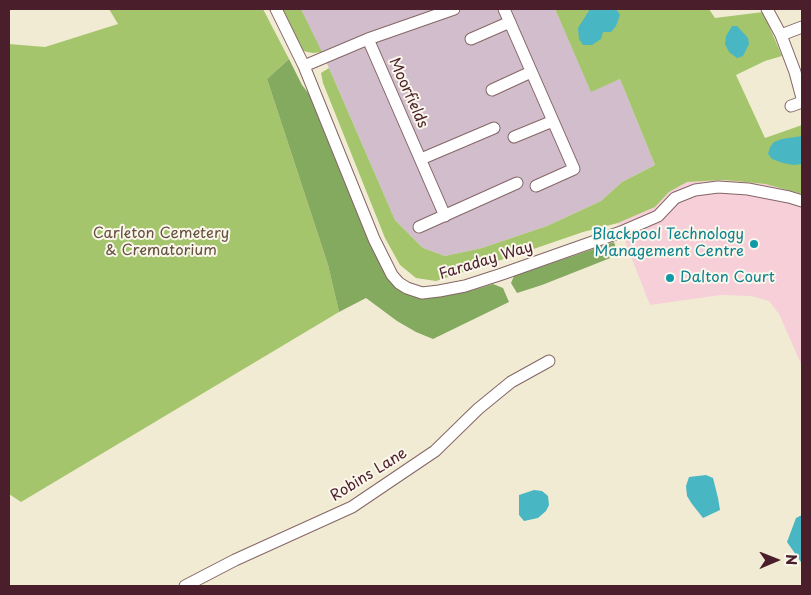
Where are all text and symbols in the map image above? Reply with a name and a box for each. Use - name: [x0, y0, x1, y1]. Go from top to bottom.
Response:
- street label: Moorfields: [385, 55, 431, 131]
- park label: Carleton Cemetery & Crematorium: [93, 225, 229, 260]
- place label: Blackpool Technology Management Centre: [592, 226, 744, 261]
- street label: Faraday Way: [437, 238, 535, 284]
- marker: Blackpool Technology Management Centre: [748, 238, 760, 250]
- place label: Dalton Court: [680, 269, 775, 287]
- marker: Dalton Court: [664, 272, 676, 284]
- street label: Robins Lane: [327, 444, 411, 506]
- north arrow: [751, 535, 801, 585]
- text: N: [781, 554, 802, 565]

